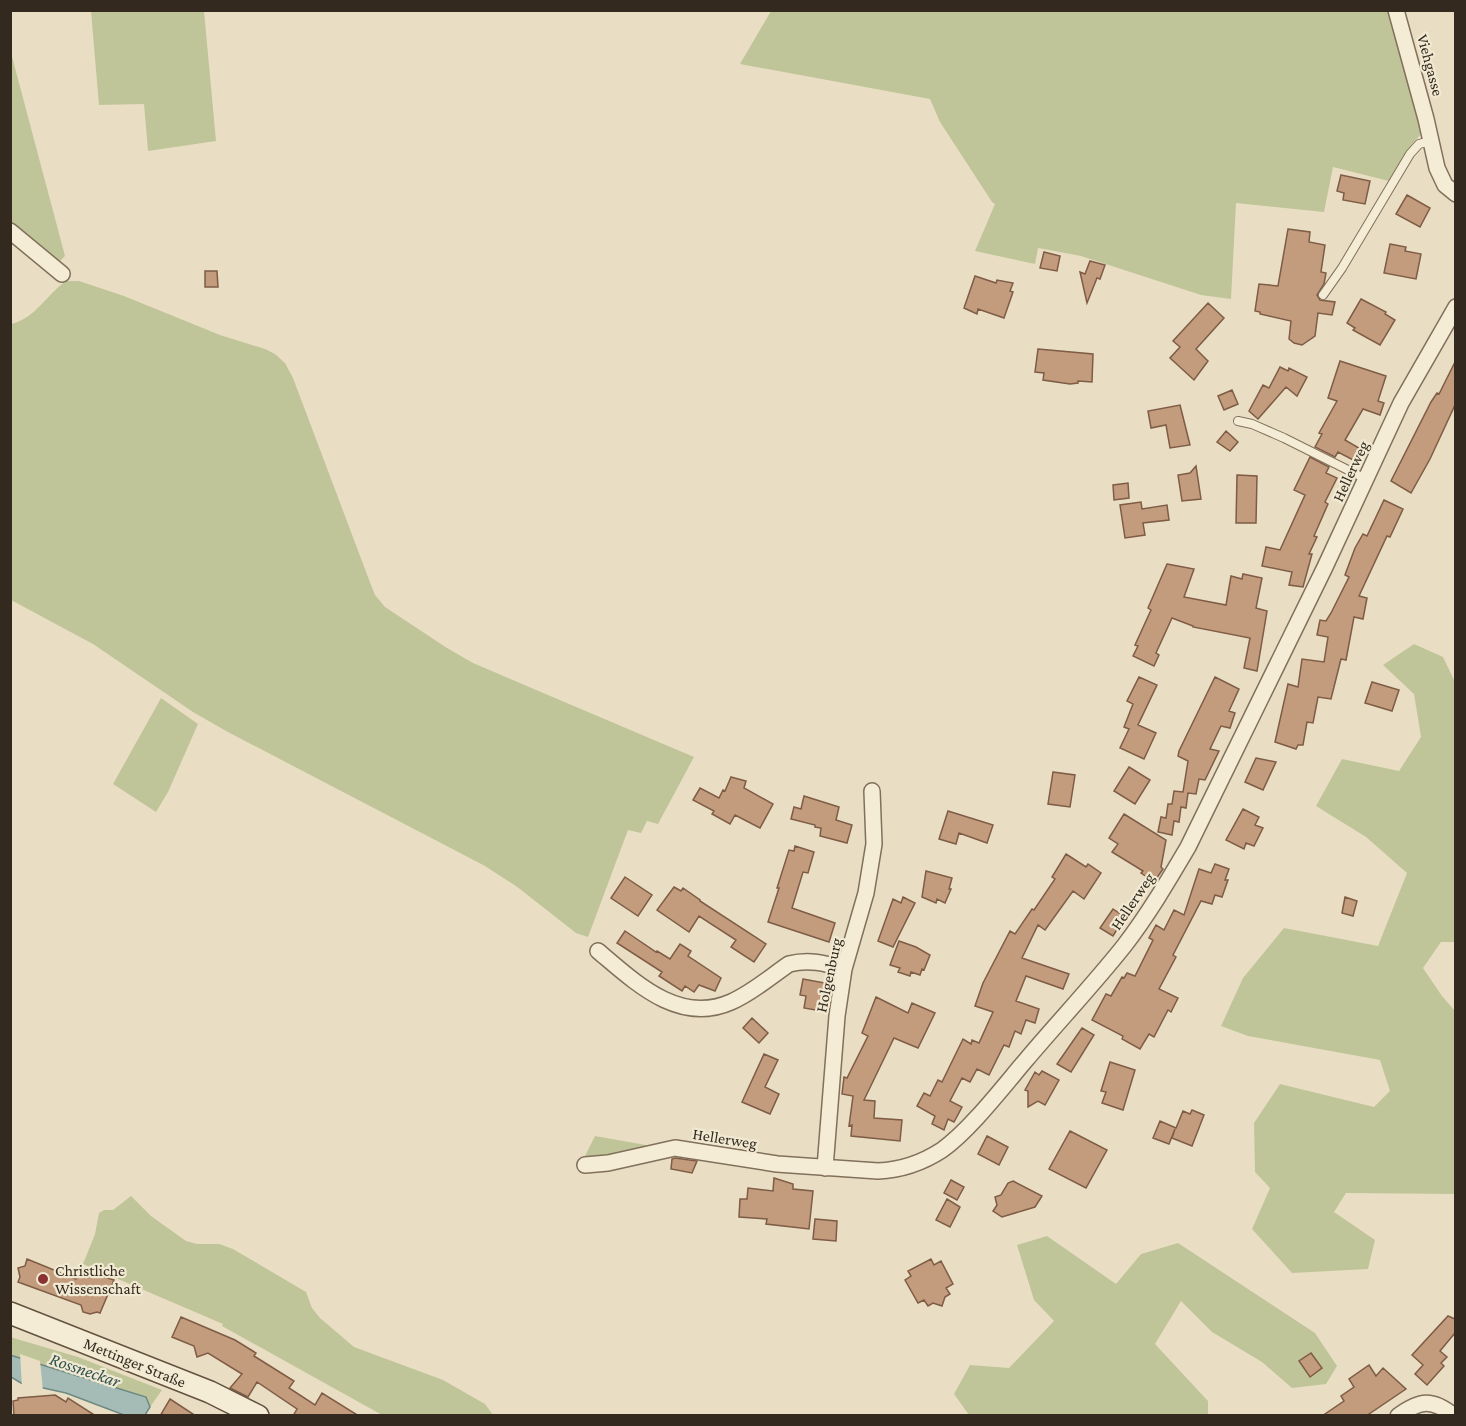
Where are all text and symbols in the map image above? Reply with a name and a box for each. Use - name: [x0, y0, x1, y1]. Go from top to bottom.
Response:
- street label: Viehgasse: [1413, 32, 1447, 98]
- street label: Hellerweg: [1329, 438, 1373, 505]
- street label: Hellerweg: [1107, 869, 1159, 934]
- street label: Holgenburg: [812, 936, 846, 1014]
- street label: Hellerweg: [691, 1125, 759, 1153]
- place label: Christliche Wissenschaft: [55, 1262, 141, 1297]
- marker: Christliche Wissenschaft: [36, 1272, 50, 1286]
- street label: Mettinger Straße: [81, 1334, 188, 1392]
- water label: Rossneckar: [47, 1349, 124, 1392]

